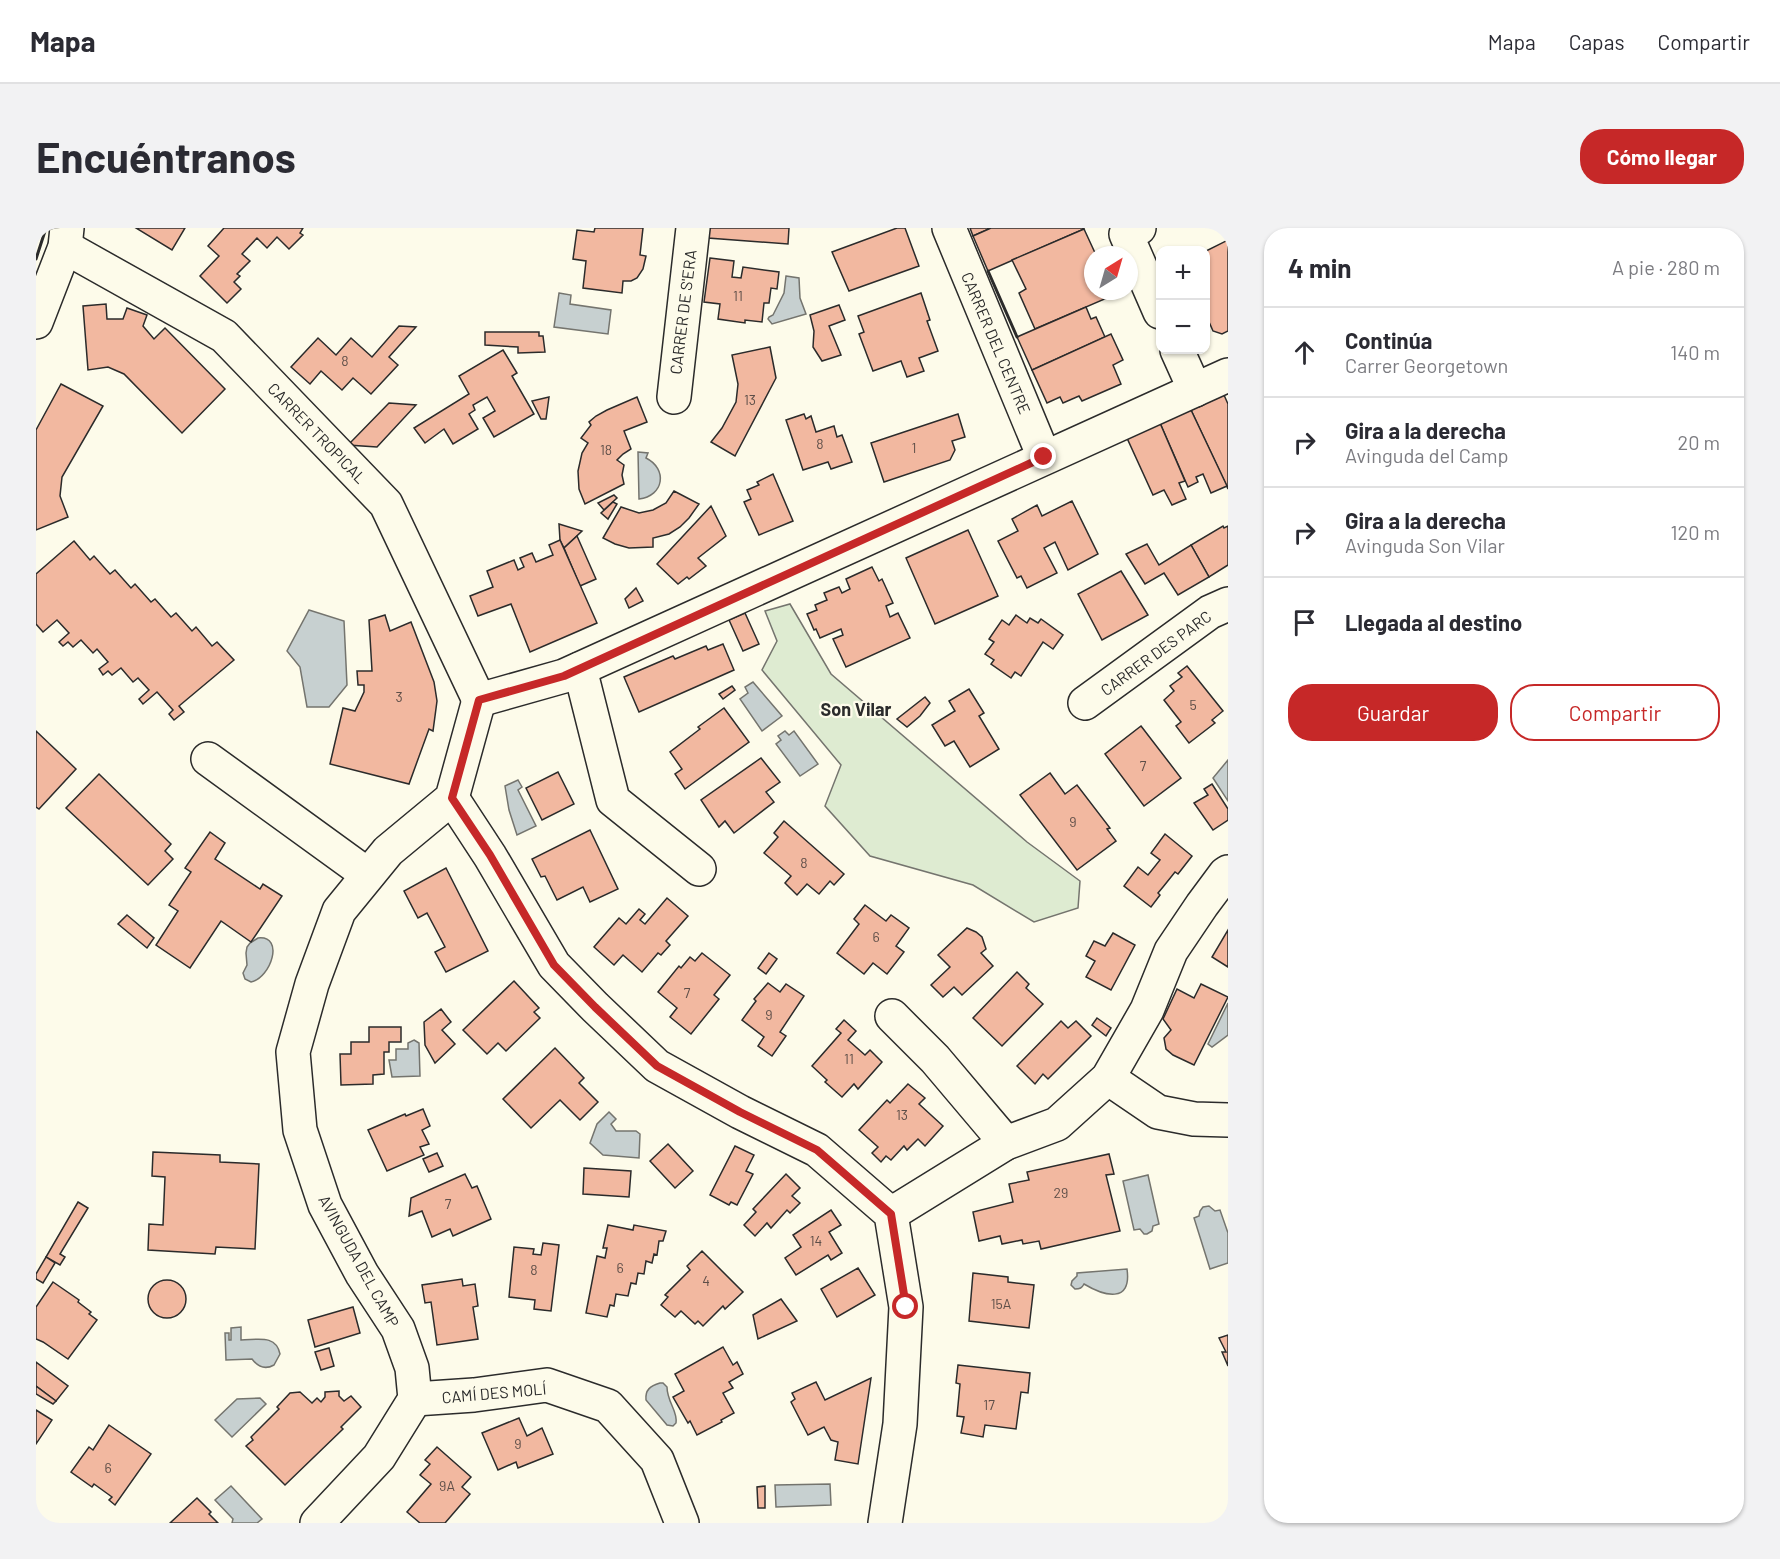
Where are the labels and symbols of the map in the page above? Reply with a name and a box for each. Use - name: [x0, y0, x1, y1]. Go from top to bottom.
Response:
- north arrow: [1084, 246, 1138, 300]
- street label: CARRER DE S'ERA: [665, 248, 700, 375]
- street label: CARRER DEL CENTRE: [958, 269, 1035, 417]
- house number: 11: [733, 287, 743, 304]
- house number: 8: [341, 352, 349, 369]
- street label: CARRER TROPICAL: [264, 378, 370, 487]
- house number: 13: [744, 391, 756, 408]
- house number: 8: [816, 435, 824, 452]
- house number: 1: [912, 439, 916, 456]
- house number: 18: [600, 441, 612, 458]
- route end: [1030, 443, 1056, 469]
- street label: CARRER DES PARC: [1097, 606, 1215, 699]
- house number: 3: [395, 688, 403, 705]
- house number: 5: [1189, 696, 1197, 713]
- district label: Son Vilar: [821, 698, 891, 720]
- house number: 7: [1140, 757, 1147, 774]
- house number: 9: [1069, 813, 1077, 830]
- house number: 8: [800, 854, 808, 871]
- house number: 6: [872, 928, 880, 945]
- house number: 7: [684, 984, 691, 1001]
- house number: 9: [765, 1006, 773, 1023]
- house number: 11: [844, 1050, 854, 1067]
- house number: 13: [896, 1106, 908, 1123]
- house number: 29: [1054, 1184, 1068, 1201]
- street label: AVINGUDA DEL CAMP: [315, 1191, 404, 1330]
- house number: 7: [445, 1195, 452, 1212]
- house number: 14: [810, 1232, 822, 1249]
- house number: 6: [616, 1259, 624, 1276]
- house number: 8: [530, 1261, 538, 1278]
- house number: 4: [702, 1272, 710, 1289]
- route start: [892, 1293, 918, 1319]
- house number: 15A: [991, 1295, 1012, 1312]
- street label: CAMÍ DES MOLÍ: [441, 1378, 547, 1407]
- house number: 17: [983, 1396, 995, 1413]
- house number: 9: [514, 1435, 522, 1452]
- house number: 6: [104, 1459, 112, 1476]
- house number: 9A: [439, 1477, 455, 1494]

